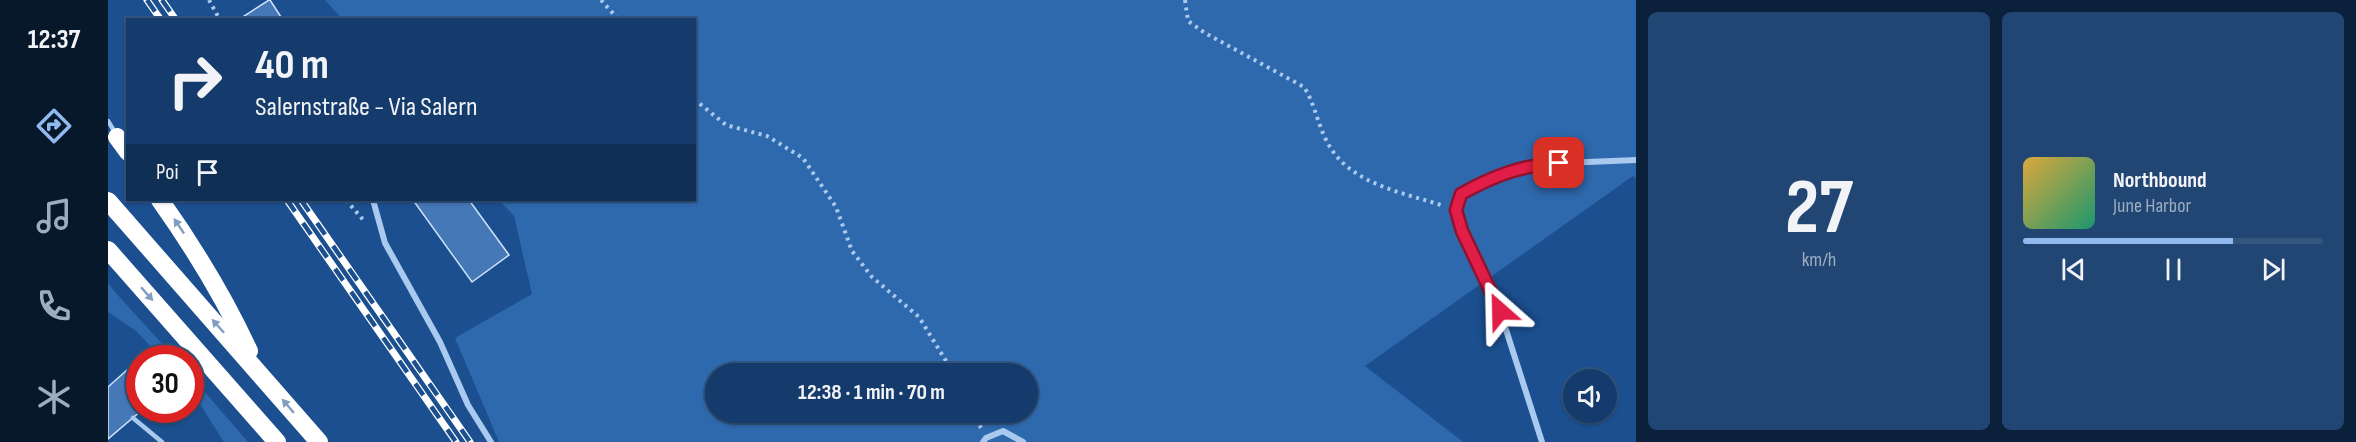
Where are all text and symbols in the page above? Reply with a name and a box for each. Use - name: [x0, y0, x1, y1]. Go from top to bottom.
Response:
- text: 12:37: [28, 24, 80, 56]
- text: 40 m: [255, 40, 329, 91]
- icon: right: [156, 42, 234, 120]
- text: Salernstraße - Via Salern: [255, 91, 477, 123]
- icon: directions: [33, 105, 75, 147]
- pin: [1533, 137, 1584, 188]
- icon: arrive: [1542, 146, 1575, 179]
- icon: arrive: [191, 156, 224, 189]
- text: Poi: [156, 159, 179, 186]
- text: 27: [1785, 162, 1853, 255]
- text: Northbound: [2113, 167, 2207, 194]
- text: June Harbor: [2113, 194, 2191, 218]
- icon: music: [33, 195, 75, 237]
- one-way arrow: [173, 219, 185, 235]
- text: km/h: [1802, 248, 1836, 272]
- icon: previous: [2057, 253, 2090, 286]
- icon: pause: [2157, 253, 2190, 286]
- icon: next: [2257, 253, 2290, 286]
- position arrow: [1468, 279, 1532, 343]
- icon: phone: [33, 285, 75, 327]
- one-way arrow: [140, 286, 153, 301]
- one-way arrow: [211, 318, 225, 333]
- speed limit sign: 30: [126, 345, 204, 423]
- map controls: [1563, 369, 1617, 423]
- button: sound: [1563, 369, 1617, 423]
- icon: climate: [33, 376, 75, 418]
- text: 12:38 · 1 min · 70 m: [798, 379, 945, 406]
- one-way arrow: [282, 399, 295, 414]

